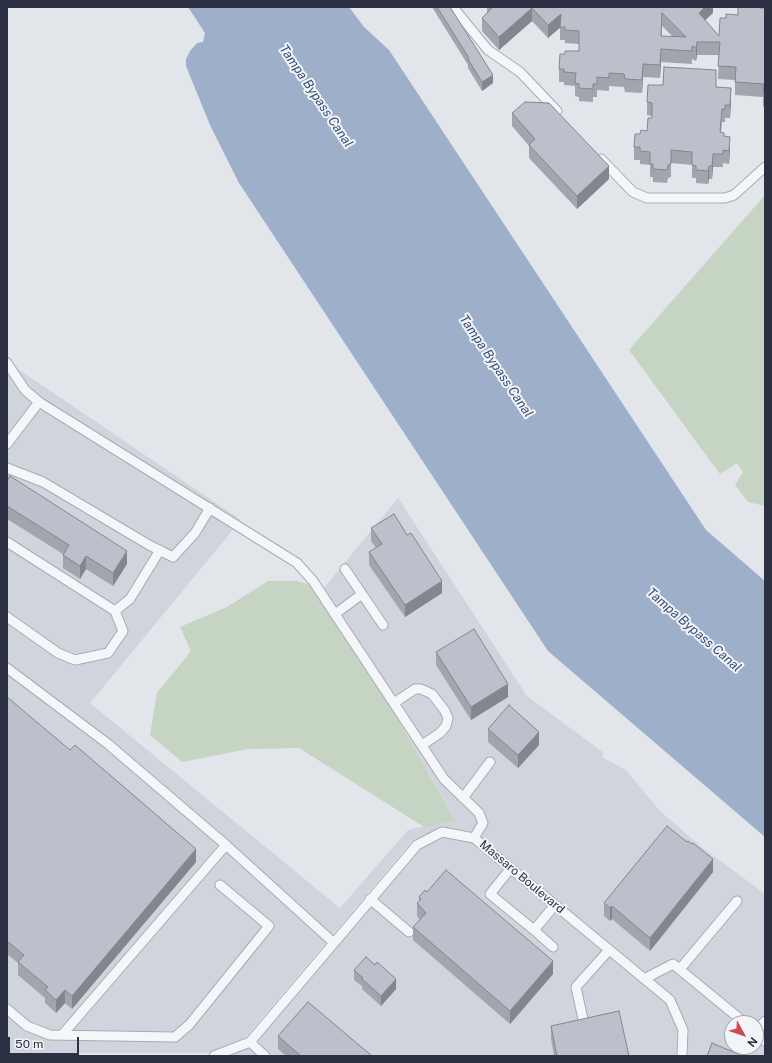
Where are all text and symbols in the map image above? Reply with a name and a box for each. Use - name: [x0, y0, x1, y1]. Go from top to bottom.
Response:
- water label: Tampa Bypass Canal: [276, 42, 356, 150]
- water label: Tampa Bypass Canal: [456, 312, 536, 420]
- water label: Tampa Bypass Canal: [644, 585, 744, 675]
- street label: Massaro Boulevard: [477, 837, 567, 917]
- north arrow: [724, 1015, 764, 1055]
- scale bar: [10, 1029, 81, 1055]
- text: N: [745, 1035, 760, 1049]
- text: 50 m: [15, 1037, 43, 1051]

